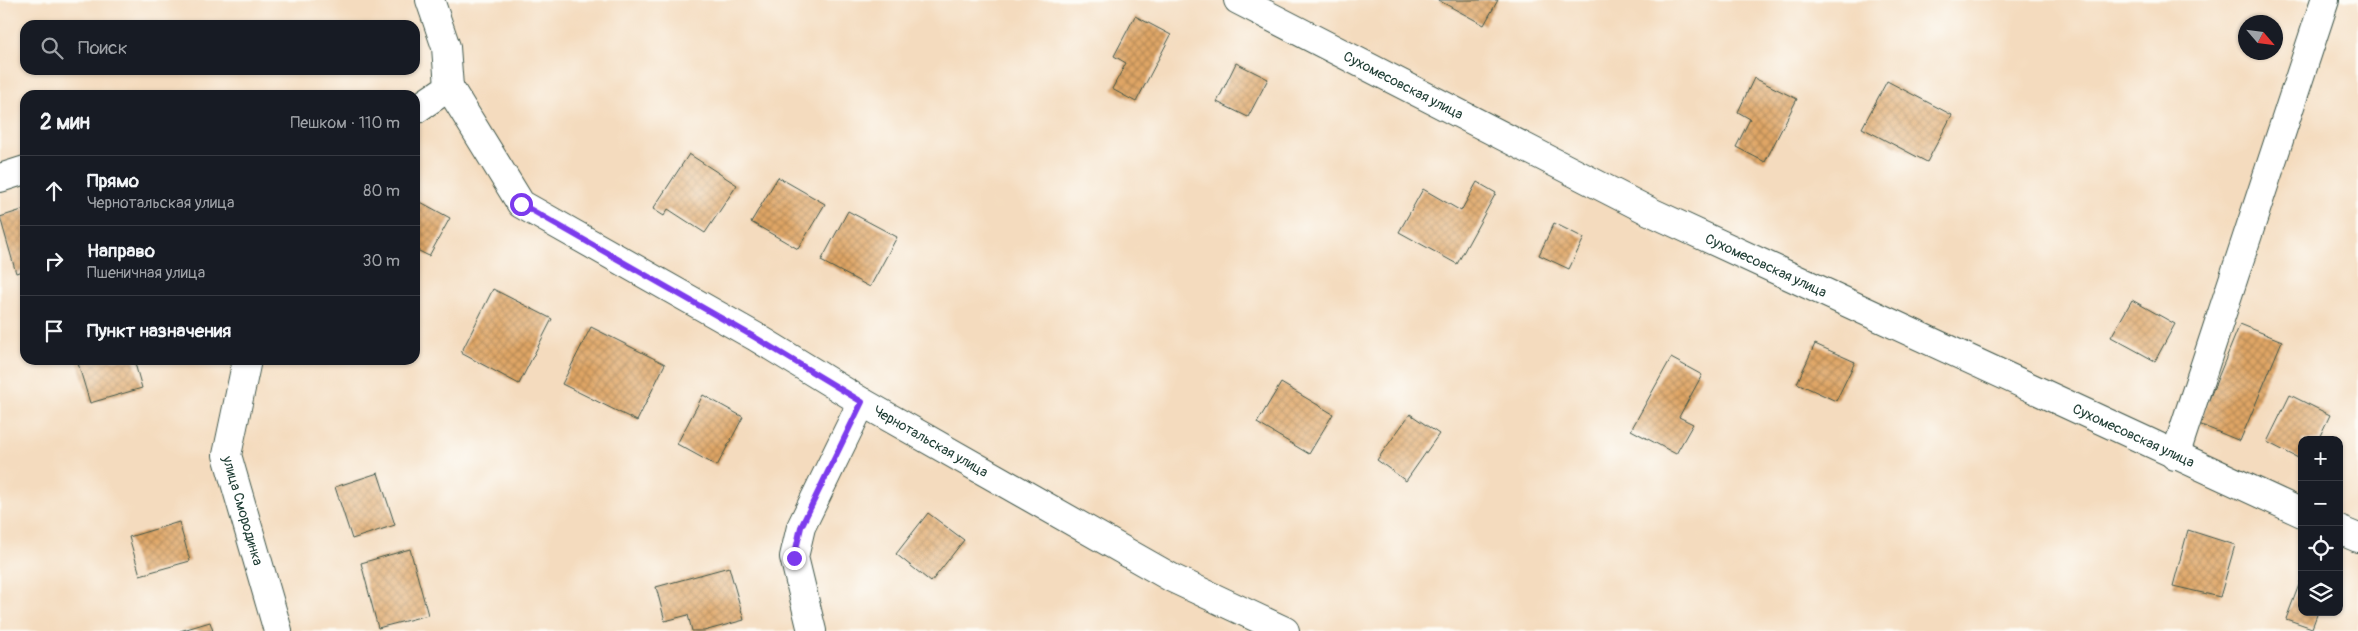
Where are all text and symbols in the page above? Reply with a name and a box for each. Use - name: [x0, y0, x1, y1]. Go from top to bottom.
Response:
- north arrow: [2238, 15, 2283, 60]
- search box: [20, 20, 420, 75]
- icon: search: [38, 34, 66, 62]
- text: Поиск: [78, 36, 128, 60]
- street label: Сухомесовская улица: [1341, 48, 1466, 123]
- text: 2 мин: [40, 109, 90, 136]
- text: Пешком · 110 m: [291, 113, 400, 133]
- text: Прямо: [87, 169, 139, 193]
- icon: ahead: [40, 177, 68, 205]
- text: 80 m: [363, 181, 400, 201]
- text: Чернотальская улица: [87, 193, 235, 213]
- route start: [510, 193, 533, 216]
- street label: Сухомесовская улица: [1702, 230, 1829, 301]
- text: Направо: [87, 239, 155, 263]
- icon: right: [40, 247, 68, 275]
- text: 30 m: [362, 251, 400, 271]
- text: Пшеничная улица: [87, 263, 205, 283]
- icon: arrive: [40, 317, 68, 345]
- text: Пункт назначения: [87, 319, 231, 343]
- street label: Сухомесовская улица: [2070, 400, 2197, 471]
- street label: Чернотальская улица: [870, 402, 991, 481]
- map controls: [2298, 436, 2343, 616]
- button: +: [2298, 436, 2343, 481]
- street label: улица Смородинка: [218, 453, 267, 567]
- button: −: [2298, 481, 2343, 526]
- button: locate: [2298, 526, 2343, 571]
- route end: [783, 547, 806, 570]
- button: layers: [2298, 571, 2343, 616]

